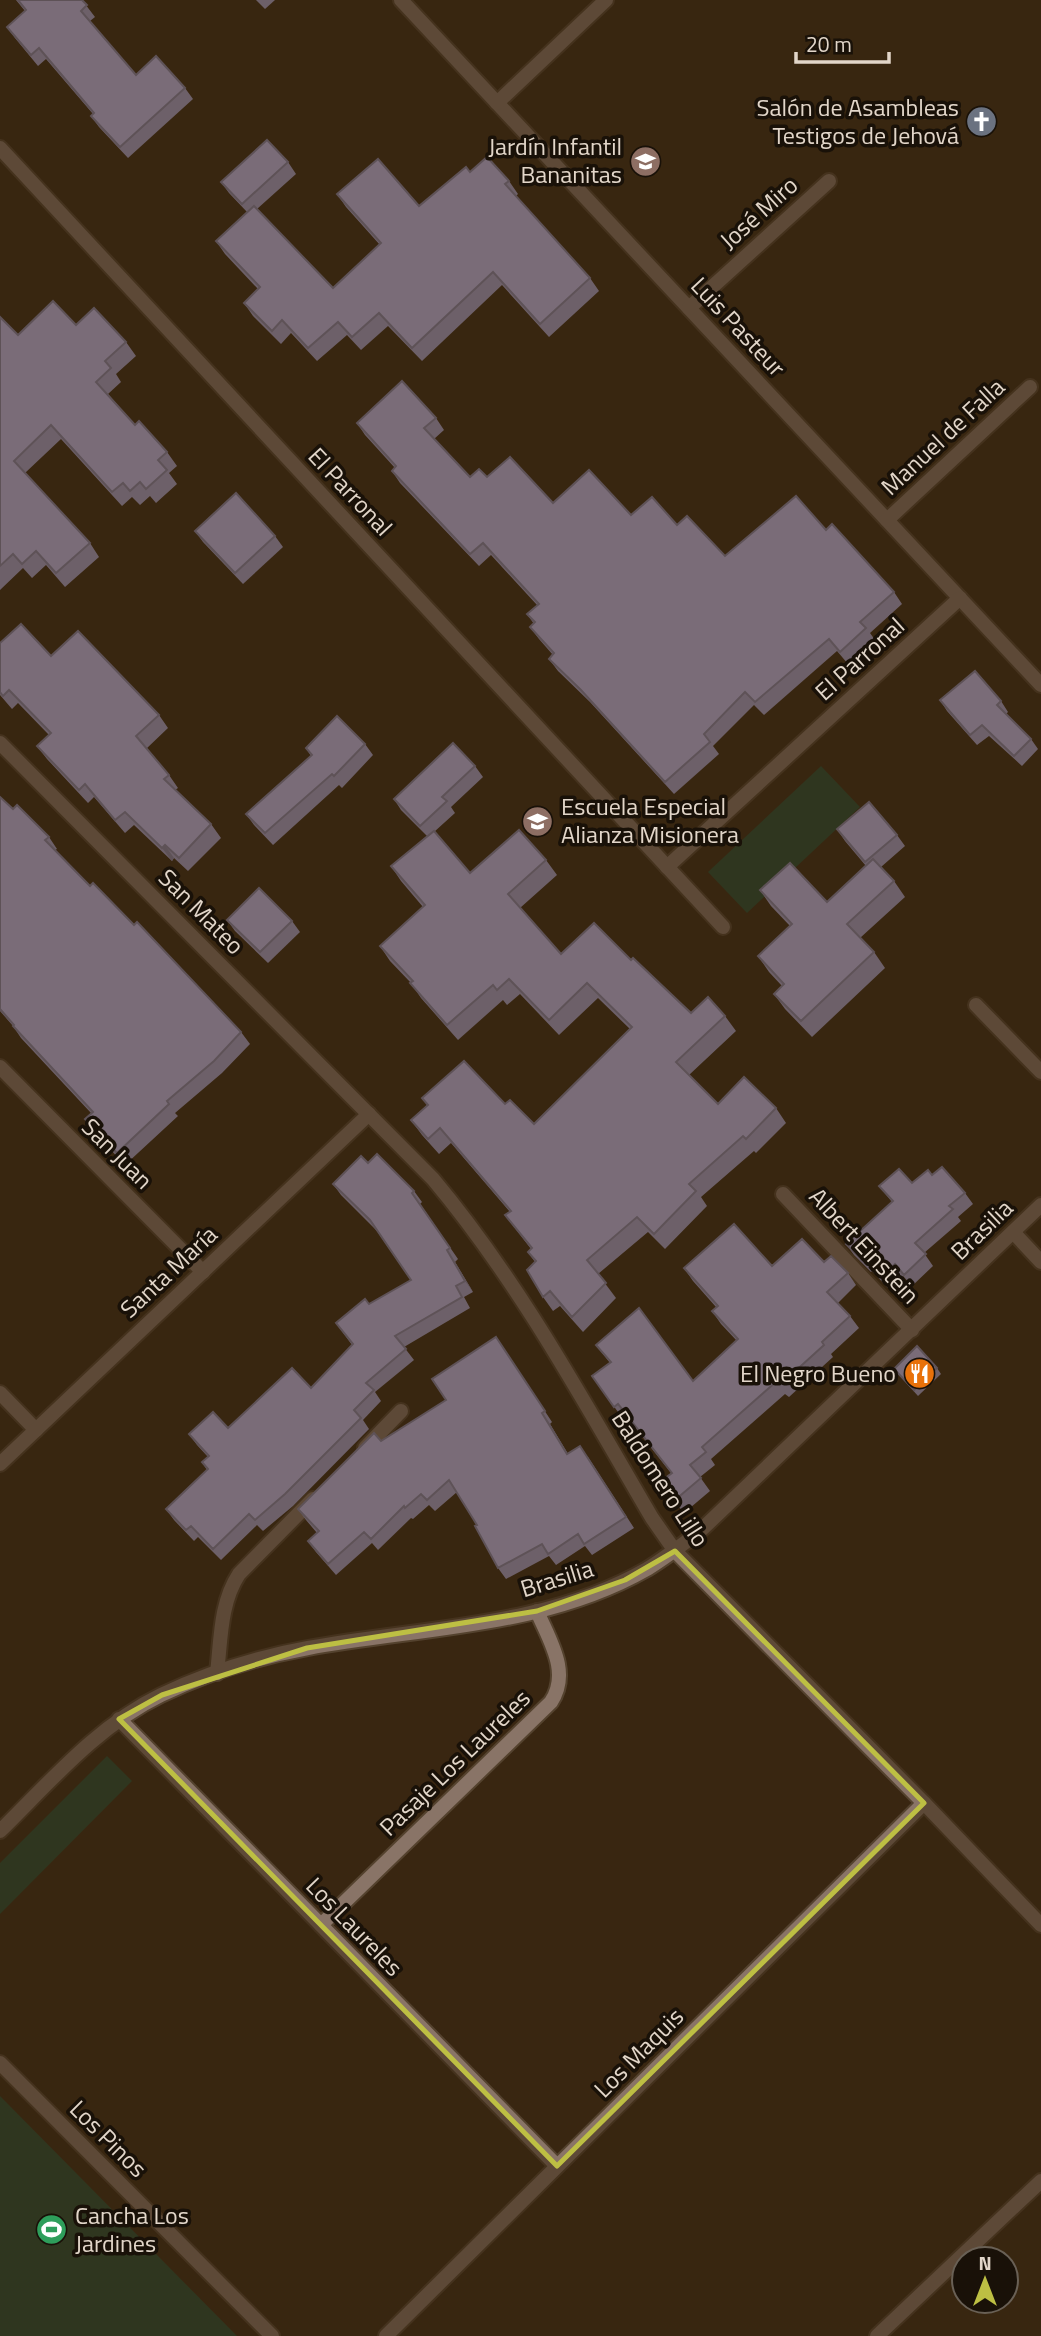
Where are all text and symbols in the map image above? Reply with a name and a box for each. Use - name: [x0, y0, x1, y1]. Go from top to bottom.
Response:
- scale bar: [796, 21, 889, 65]
- text: 20 m: [806, 28, 852, 60]
- place label: Salón de Asambleas Testigos de Jehová: [756, 89, 959, 153]
- church icon: Salón de Asambleas Testigos de Jehová: [965, 105, 999, 139]
- place label: Jardín Infantil Bananitas: [488, 128, 622, 192]
- school or university icon: Jardín Infantil Bananitas: [628, 144, 662, 178]
- street label: José Miro: [711, 167, 805, 257]
- street label: Luis Pasteur: [683, 268, 794, 384]
- street label: Manuel de Falla: [872, 369, 1012, 503]
- street label: El Parronal: [300, 439, 401, 544]
- street label: El Parronal: [807, 608, 912, 708]
- place label: Escuela Especial Alianza Misionera: [561, 788, 739, 852]
- school or university icon: Escuela Especial Alianza Misionera: [521, 804, 555, 838]
- street label: San Mateo: [151, 860, 253, 962]
- street label: San Juan: [74, 1110, 161, 1197]
- street label: Albert Einstein: [801, 1179, 928, 1312]
- street label: Brasilia: [942, 1191, 1021, 1268]
- street label: Santa María: [112, 1217, 225, 1326]
- place label: El Negro Bueno: [740, 1355, 896, 1391]
- restaurant icon: El Negro Bueno: [902, 1357, 936, 1391]
- street label: Baldomero Lillo: [603, 1403, 719, 1554]
- street label: Brasilia: [516, 1550, 598, 1606]
- street label: Pasaje Los Laureles: [371, 1681, 538, 1844]
- street label: Los Laureles: [298, 1869, 411, 1984]
- street label: Los Maquis: [585, 1999, 691, 2105]
- street label: Los Pinos: [62, 2091, 156, 2185]
- place label: Cancha Los Jardines: [75, 2197, 189, 2261]
- sports icon: Cancha Los Jardines: [35, 2213, 69, 2247]
- north arrow: [950, 2245, 1020, 2315]
- text: N: [978, 2248, 992, 2277]

